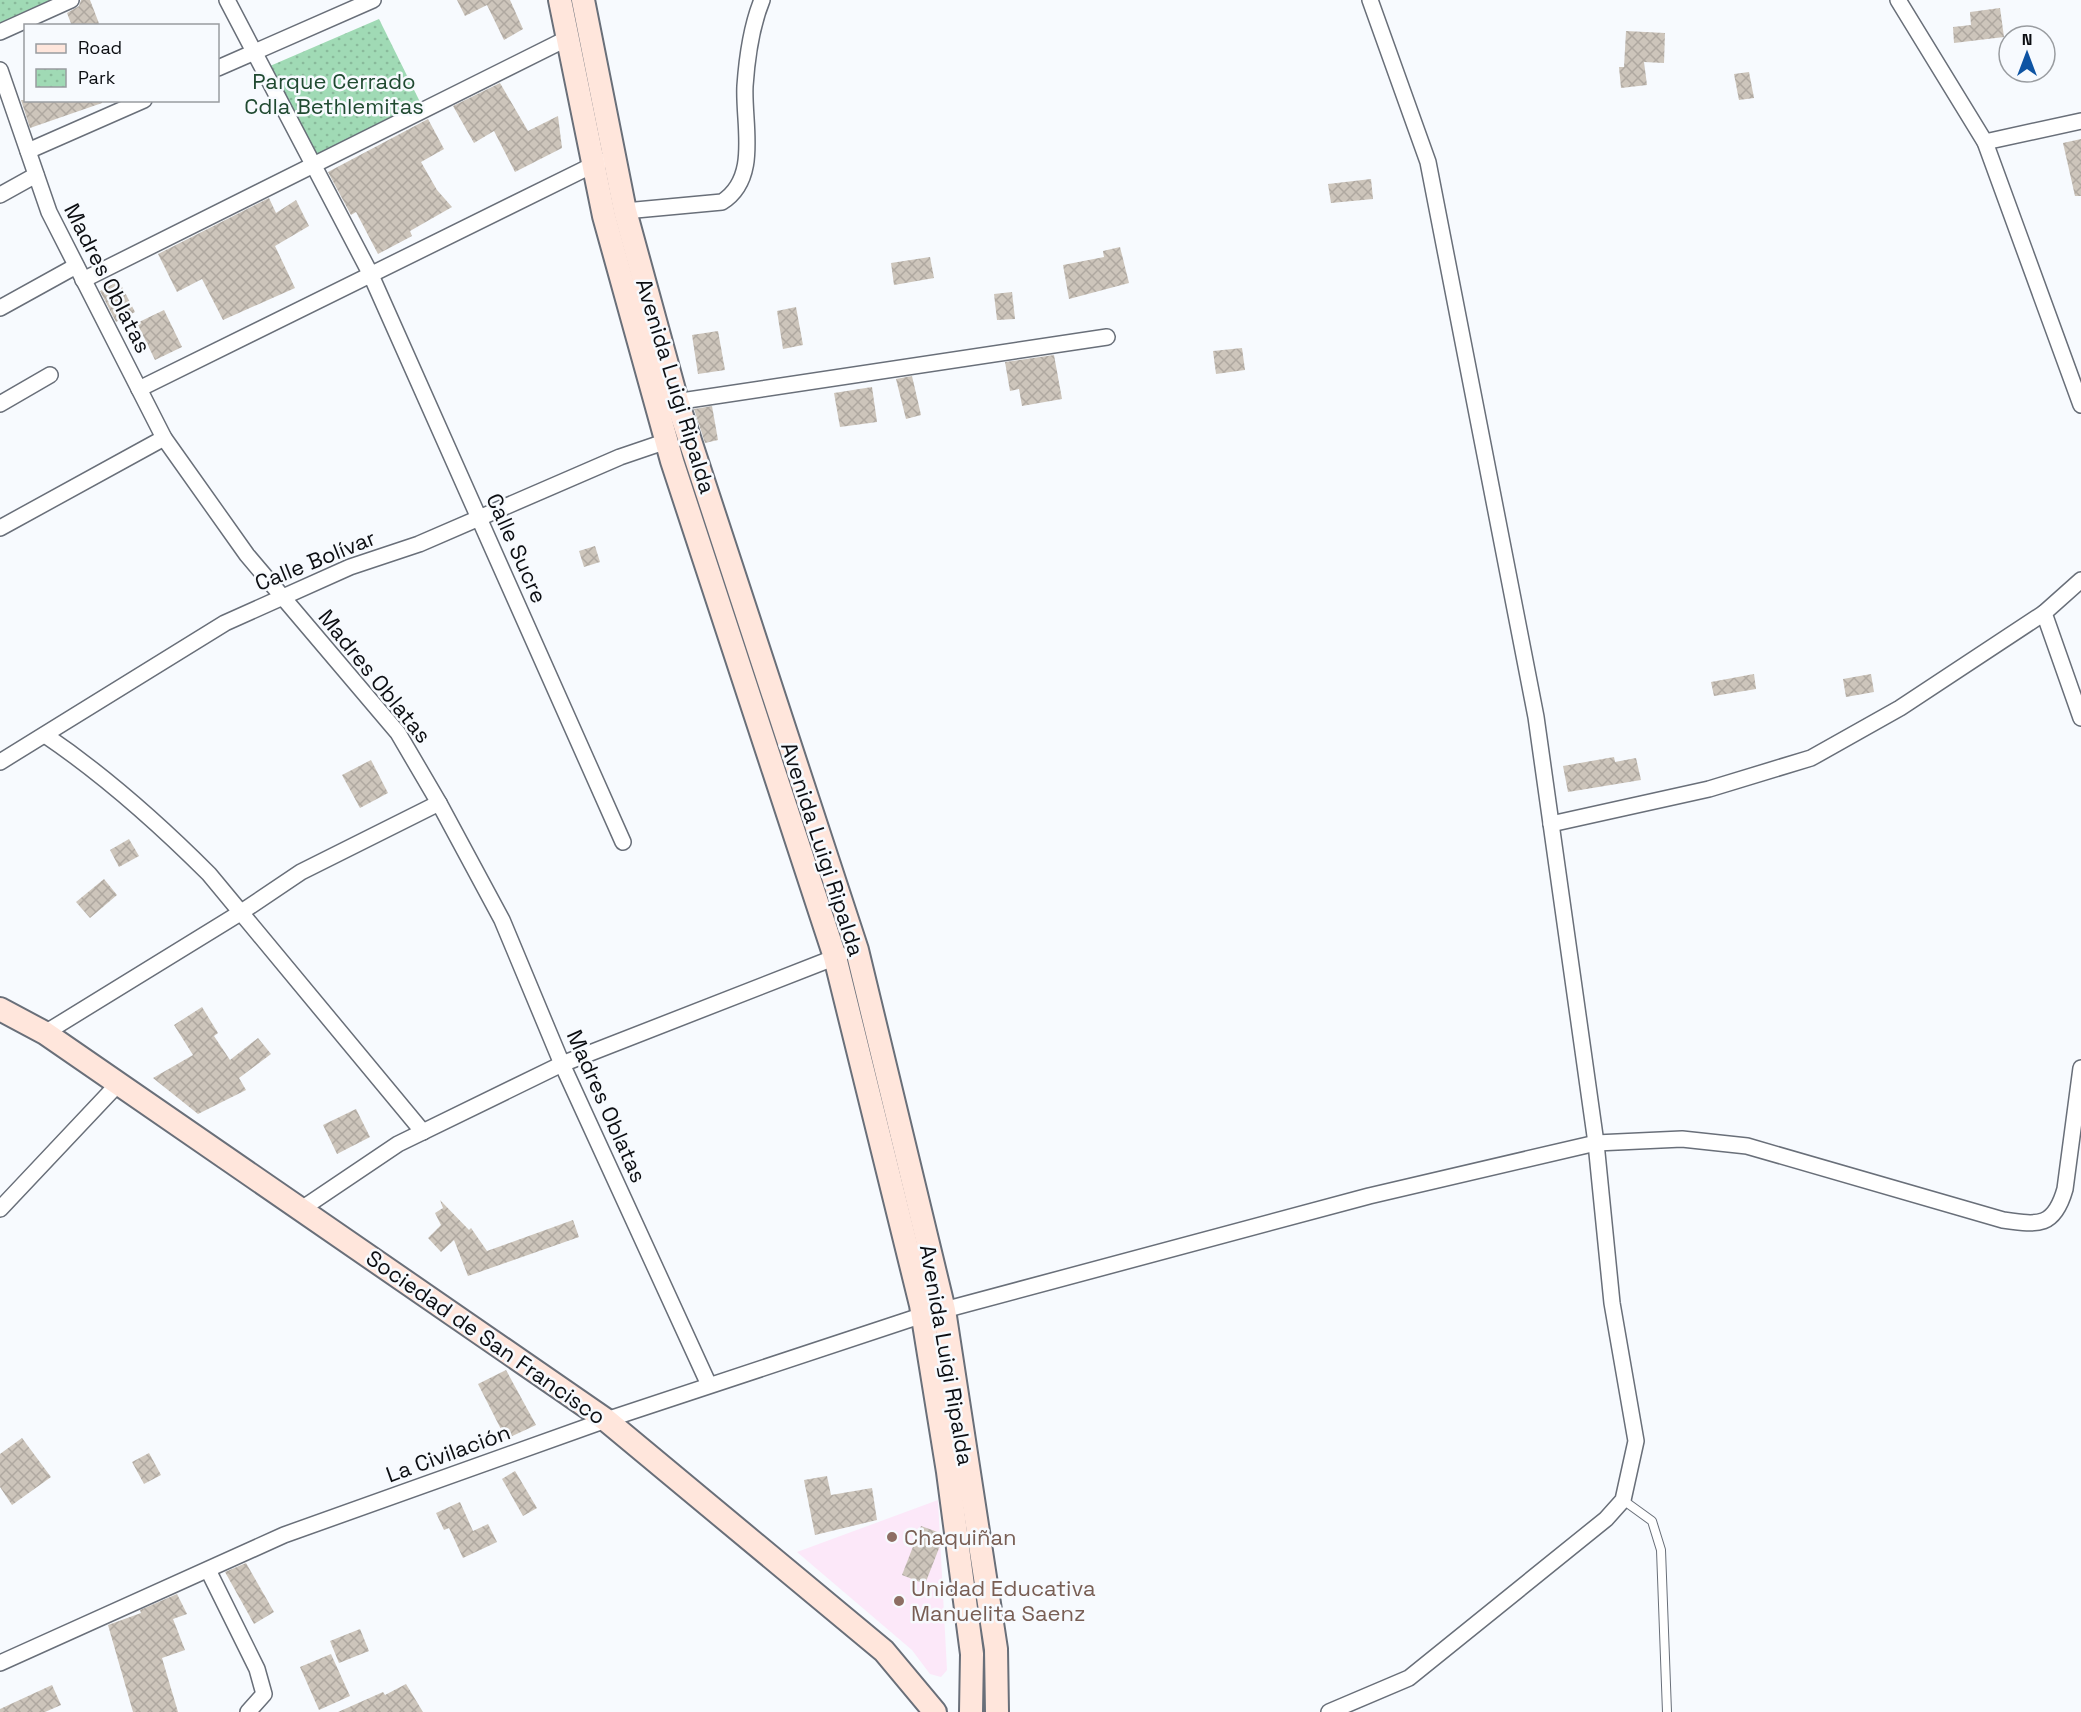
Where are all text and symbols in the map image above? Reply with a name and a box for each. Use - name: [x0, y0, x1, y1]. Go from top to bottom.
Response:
- legend: [24, 24, 219, 102]
- north arrow: [1997, 24, 2057, 84]
- text: N: [2022, 29, 2032, 50]
- text: Road: [78, 36, 122, 59]
- text: Park: [78, 66, 116, 89]
- park label: Parque Cerrado Cdla Bethlemitas: [244, 67, 424, 120]
- street label: Madres Oblatas: [58, 199, 158, 357]
- street label: Avenida Luigi Ripalda: [630, 275, 722, 497]
- street label: Calle Sucre: [480, 489, 554, 607]
- street label: Calle Bolívar: [251, 523, 379, 597]
- street label: Madres Oblatas: [312, 603, 438, 749]
- street label: Avenida Luigi Ripalda: [775, 738, 871, 960]
- street label: Madres Oblatas: [561, 1025, 653, 1187]
- street label: Avenida Luigi Ripalda: [914, 1243, 980, 1468]
- street label: Sociedad de San Francisco: [361, 1244, 611, 1430]
- street label: La Civilación: [382, 1418, 514, 1488]
- place label: Chaquiñan: [904, 1523, 1017, 1551]
- marker: Chaquiñan: [885, 1530, 899, 1544]
- place label: Unidad Educativa Manuelita Saenz: [911, 1574, 1096, 1627]
- marker: Unidad Educativa Manuelita Saenz: [892, 1594, 906, 1608]

